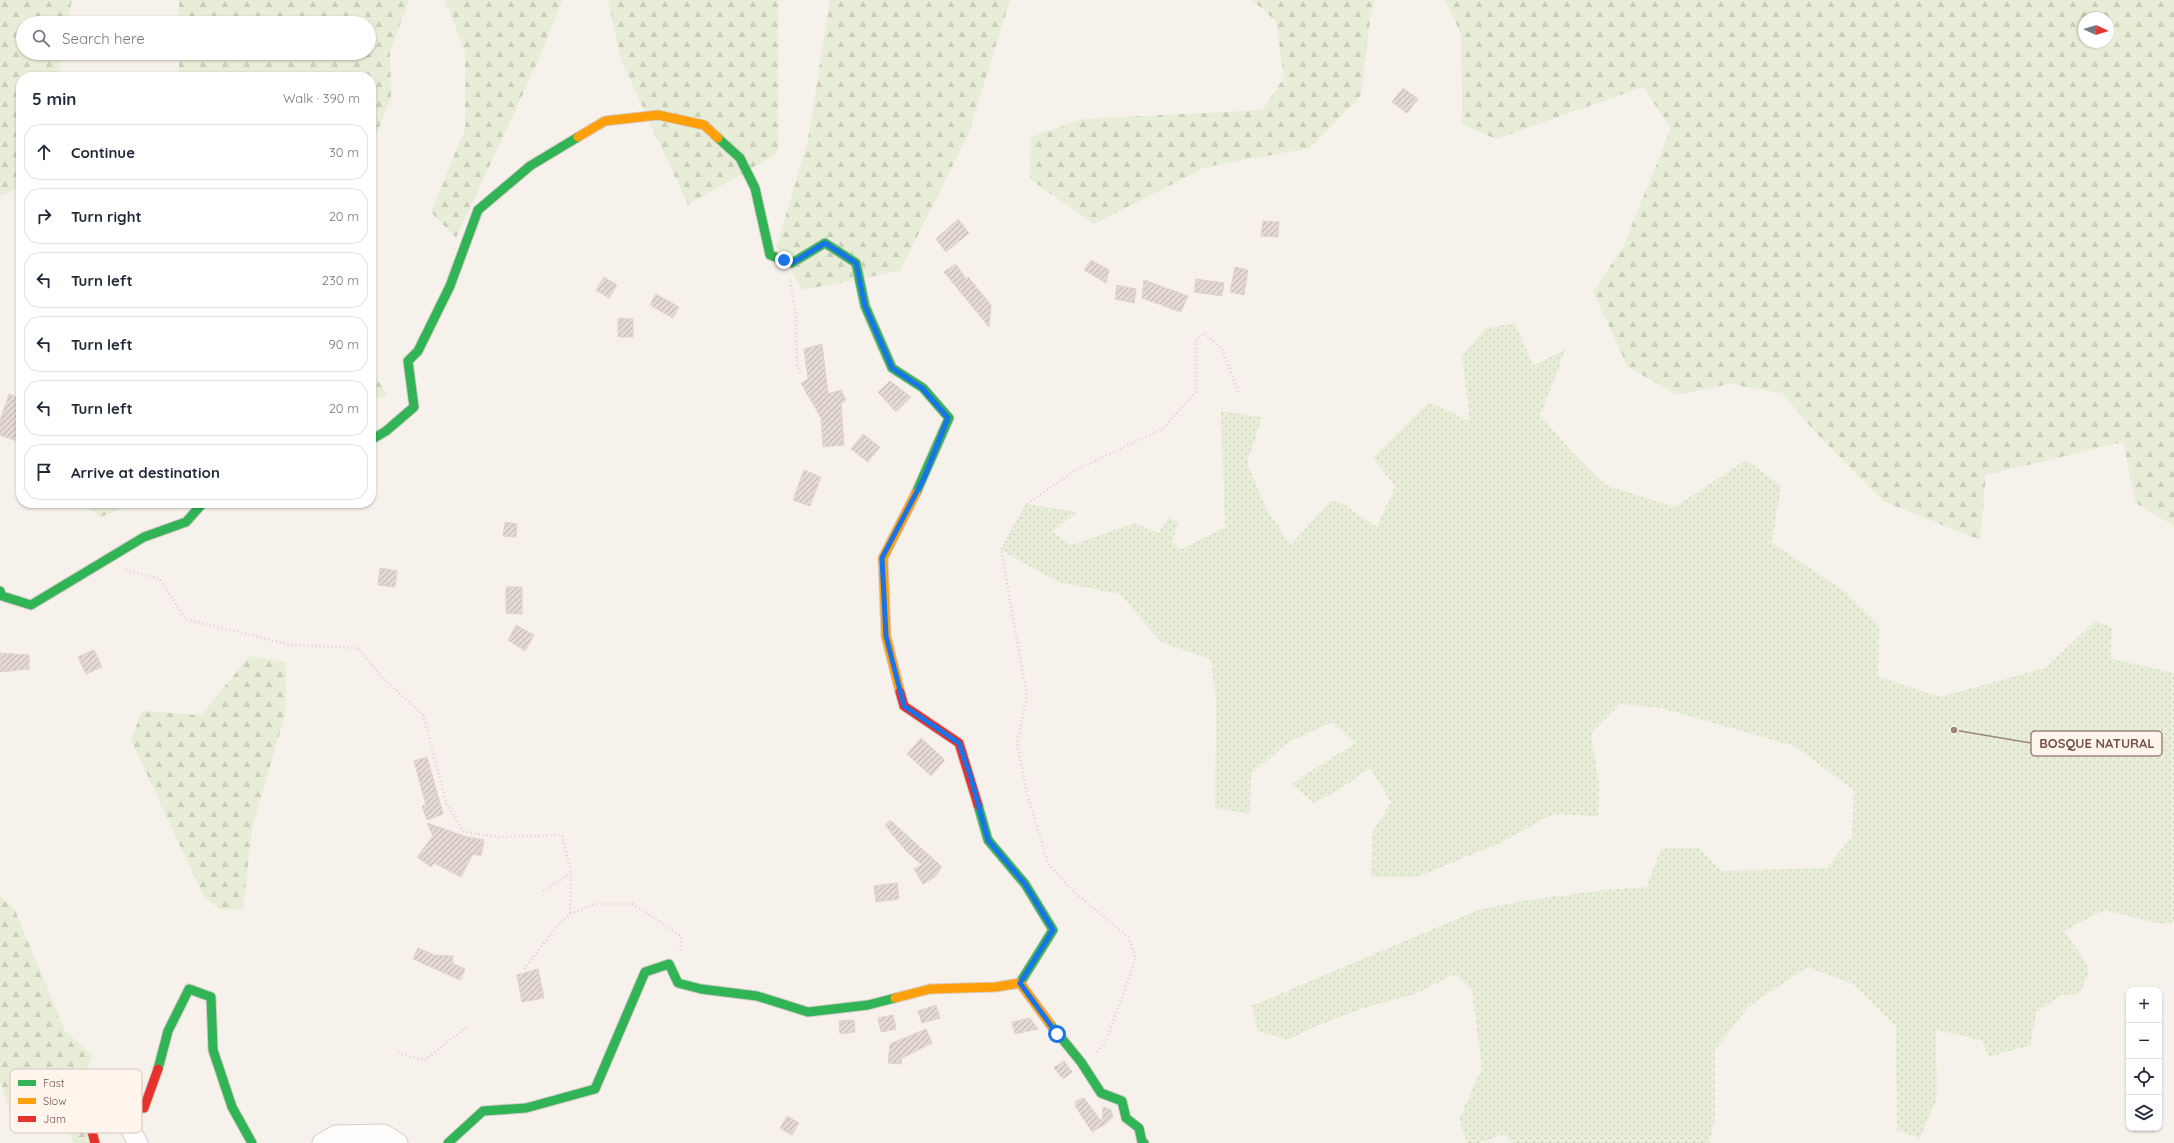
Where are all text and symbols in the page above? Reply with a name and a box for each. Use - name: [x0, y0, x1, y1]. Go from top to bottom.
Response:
- north arrow: [2078, 12, 2114, 48]
- search box: [16, 16, 376, 60]
- icon: search: [30, 27, 52, 49]
- text: Search here: [62, 29, 145, 48]
- text: 5 min: [32, 88, 76, 109]
- text: Walk · 390 m: [283, 90, 360, 106]
- icon: ahead: [33, 141, 55, 163]
- text: Continue: [71, 143, 135, 162]
- text: 30 m: [329, 144, 359, 160]
- icon: right: [33, 205, 55, 227]
- text: Turn right: [71, 207, 142, 226]
- text: 20 m: [329, 208, 359, 224]
- route end: [775, 251, 793, 269]
- icon: left: [33, 269, 55, 291]
- text: Turn left: [71, 271, 133, 290]
- text: 230 m: [322, 272, 359, 288]
- icon: left: [33, 333, 55, 355]
- text: Turn left: [71, 335, 133, 354]
- text: 90 m: [329, 336, 359, 352]
- icon: left: [33, 397, 55, 419]
- text: Turn left: [71, 399, 133, 418]
- text: 20 m: [329, 400, 359, 416]
- icon: arrive: [33, 461, 55, 483]
- text: Arrive at destination: [71, 463, 220, 482]
- callout: BOSQUE NATURAL: [2031, 731, 2162, 756]
- text: BOSQUE NATURAL: [2039, 735, 2155, 751]
- map controls: [2126, 987, 2162, 1131]
- button: +: [2126, 987, 2162, 1023]
- button: −: [2126, 1023, 2162, 1059]
- route start: [1048, 1025, 1066, 1043]
- button: locate: [2126, 1059, 2162, 1095]
- legend: [10, 1069, 142, 1133]
- text: Fast: [43, 1076, 65, 1090]
- text: Slow: [43, 1094, 67, 1108]
- button: layers: [2126, 1095, 2162, 1131]
- text: Jam: [43, 1112, 66, 1126]

